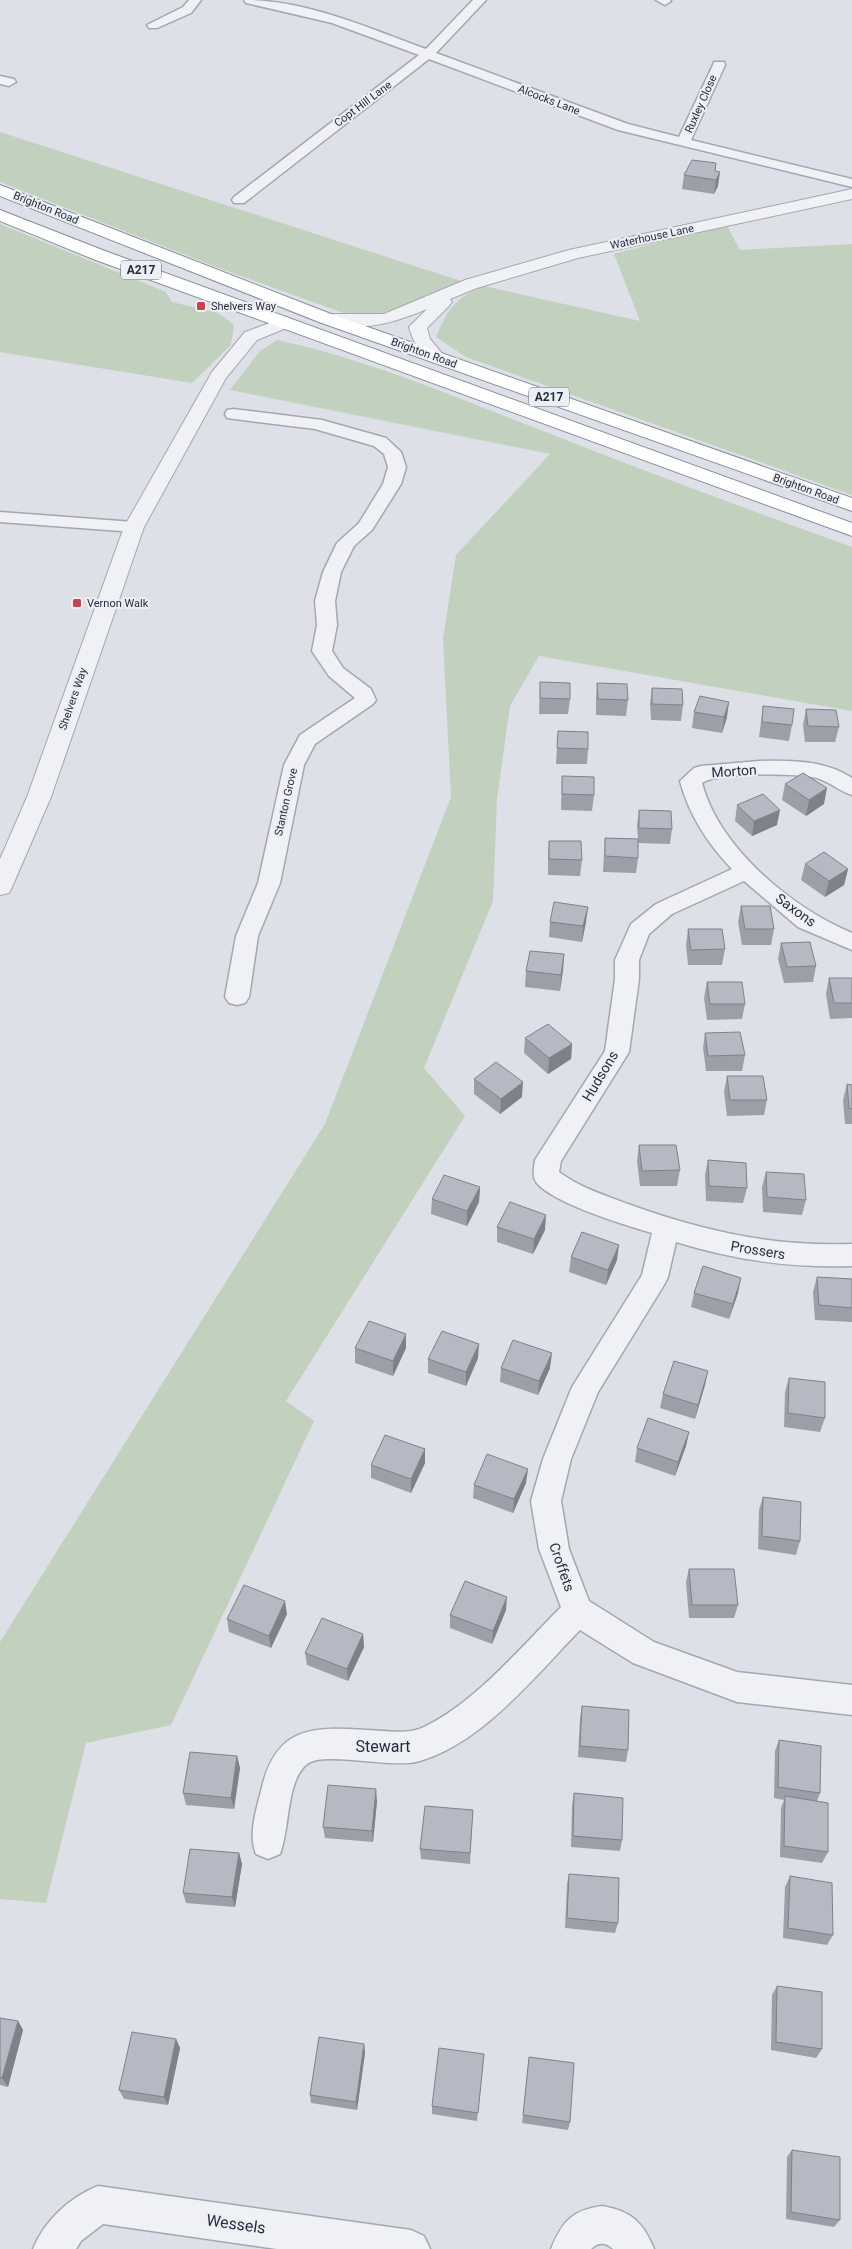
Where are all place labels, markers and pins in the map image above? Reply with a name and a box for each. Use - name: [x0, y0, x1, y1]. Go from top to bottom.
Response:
- marker: Shelvers Way: [195, 300, 207, 312]
- place label: Shelvers Way: [211, 300, 277, 313]
- marker: Vernon Walk: [71, 597, 83, 609]
- place label: Vernon Walk: [87, 597, 149, 610]

